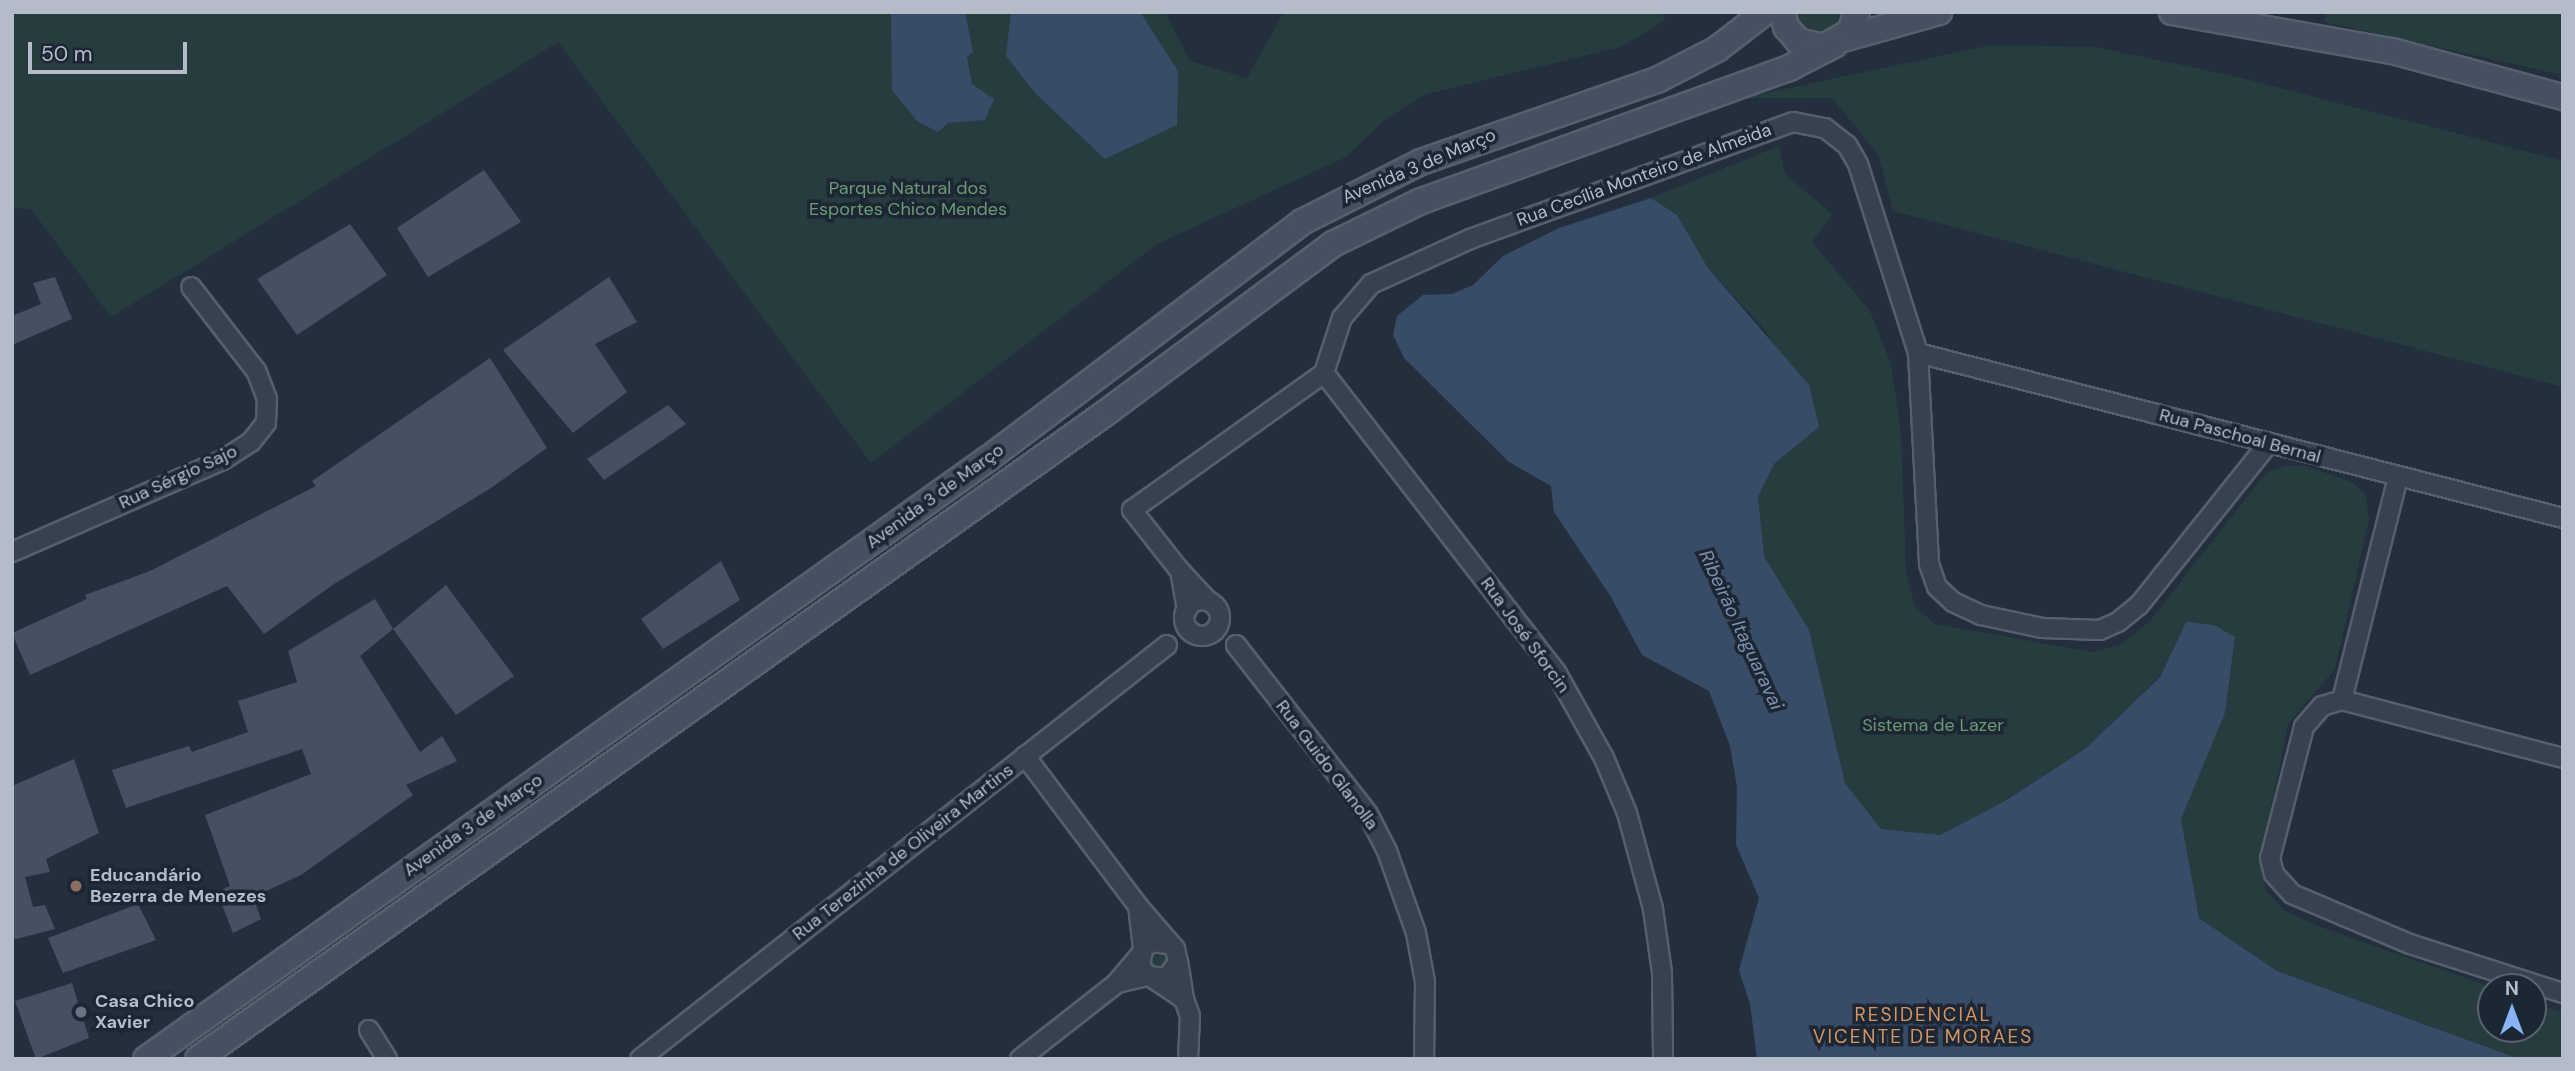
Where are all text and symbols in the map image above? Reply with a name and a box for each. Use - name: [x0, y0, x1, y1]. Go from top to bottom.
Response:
- scale bar: [32, 28, 191, 72]
- text: 50 m: [41, 40, 92, 68]
- street label: Rua Cecília Monteiro de Almeida: [1514, 119, 1774, 231]
- street label: Avenida 3 de Março: [1339, 124, 1499, 208]
- park label: Parque Natural dos Esportes Chico Mendes: [809, 178, 1007, 220]
- street label: Rua Paschoal Bernal: [2157, 404, 2323, 468]
- street label: Avenida 3 de Março: [862, 439, 1008, 553]
- street label: Rua Sérgio Sajo: [116, 440, 240, 514]
- water label: Ribeirão Itaguaravai: [1694, 546, 1788, 714]
- street label: Rua José Sforcin: [1476, 573, 1574, 697]
- street label: Rua Guido Glanolla: [1271, 696, 1383, 834]
- park label: Sistema de Lazer: [1862, 714, 2004, 736]
- street label: Rua Terezinha de Oliveira Martins: [788, 759, 1018, 945]
- street label: Avenida 3 de Março: [399, 769, 547, 881]
- place label: Educandário Bezerra de Menezes: [90, 865, 266, 908]
- marker: Educandário Bezerra de Menezes: [68, 878, 84, 894]
- north arrow: [2477, 973, 2547, 1043]
- text: N: [2505, 976, 2519, 1001]
- place label: Casa Chico Xavier: [95, 991, 194, 1034]
- marker: Casa Chico Xavier: [73, 1004, 89, 1020]
- district label: RESIDENCIAL VICENTE DE MORAES: [1815, 1004, 2031, 1048]

